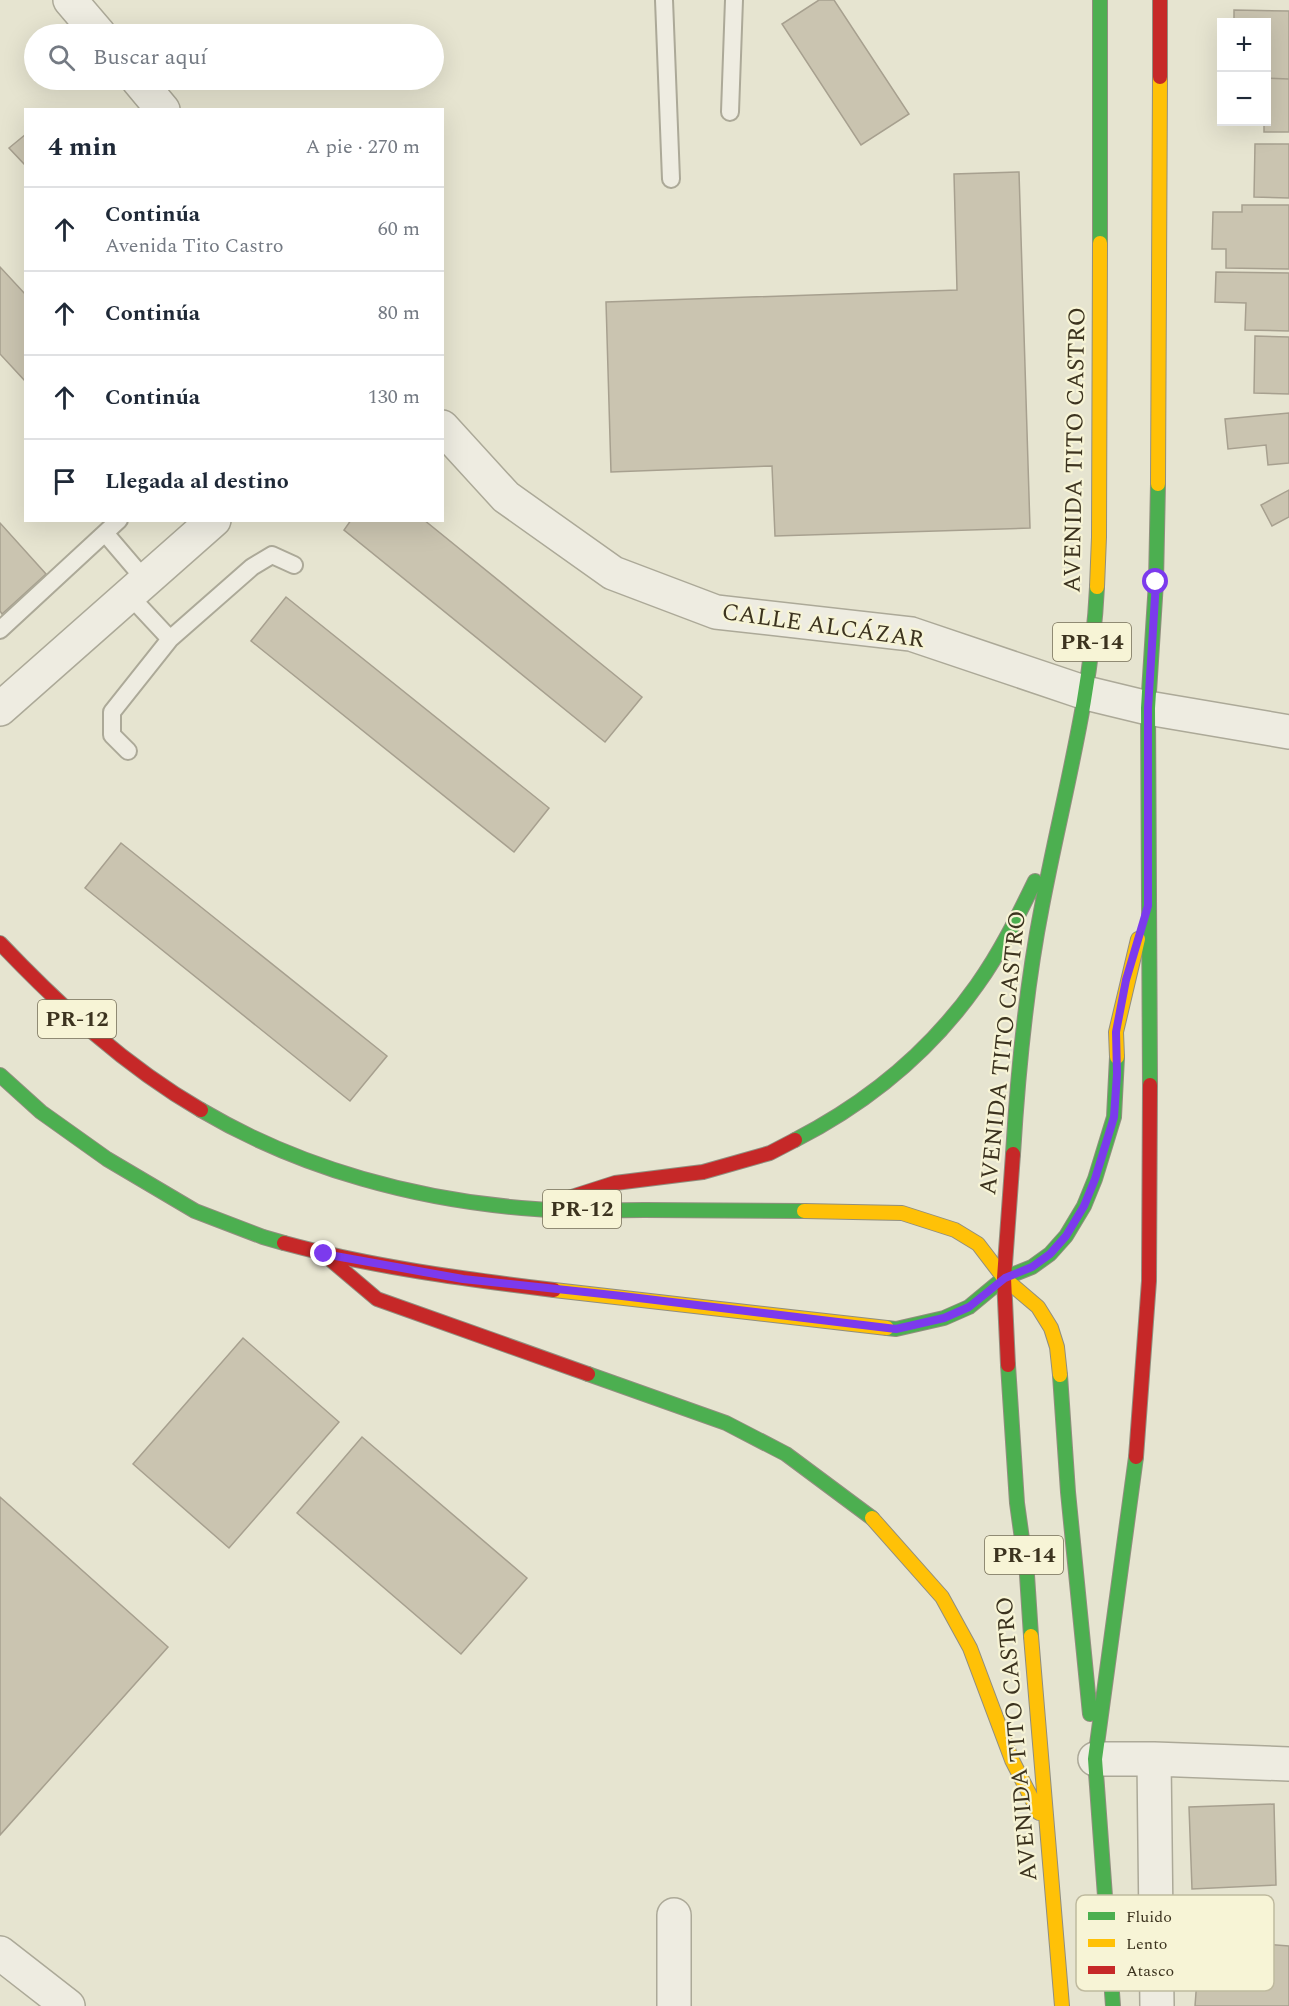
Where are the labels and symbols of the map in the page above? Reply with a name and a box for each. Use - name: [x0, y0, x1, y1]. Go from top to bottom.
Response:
- street label: AVENIDA TITO CASTRO: [1055, 307, 1095, 593]
- route start: [1142, 568, 1168, 594]
- street label: CALLE ALCÁZAR: [720, 594, 927, 658]
- road number: PR-14: [1053, 623, 1131, 661]
- street label: AVENIDA TITO CASTRO: [970, 909, 1036, 1197]
- road number: PR-12: [38, 1000, 116, 1038]
- road number: PR-12: [543, 1190, 621, 1228]
- route end: [310, 1240, 336, 1266]
- road number: PR-14: [985, 1536, 1063, 1574]
- street label: AVENIDA TITO CASTRO: [987, 1595, 1047, 1883]
- legend: [1076, 1895, 1274, 1991]
- text: Fluido: [1126, 1905, 1172, 1929]
- text: Lento: [1126, 1932, 1167, 1956]
- text: Atasco: [1126, 1959, 1174, 1983]

